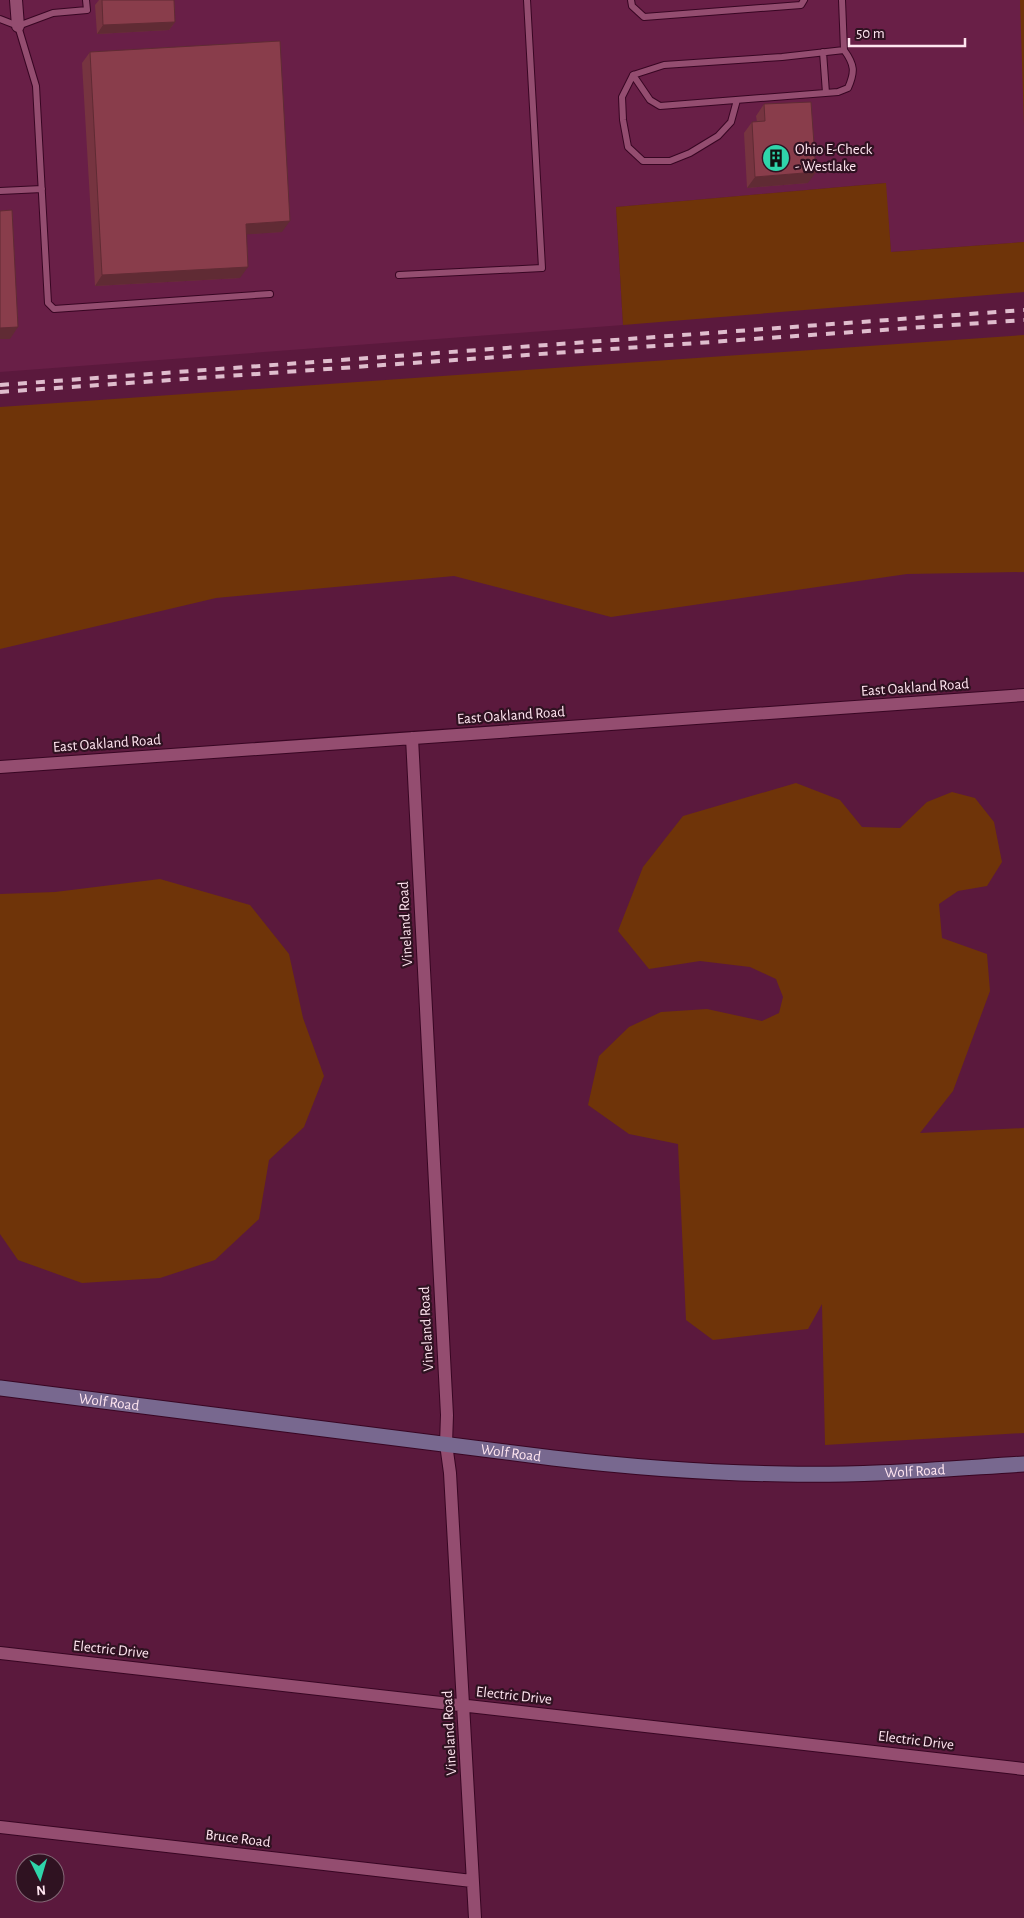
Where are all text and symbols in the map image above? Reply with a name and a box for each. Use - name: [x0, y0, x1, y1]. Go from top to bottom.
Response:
- scale bar: [849, 15, 965, 47]
- text: 50 m: [856, 26, 885, 41]
- place label: Ohio E-Check - Westlake: [795, 142, 872, 174]
- building icon: Ohio E-Check - Westlake: [761, 143, 791, 173]
- street label: East Oakland Road: [861, 676, 970, 699]
- street label: East Oakland Road: [457, 704, 566, 727]
- street label: East Oakland Road: [53, 732, 162, 755]
- street label: Vineland Road: [396, 881, 415, 967]
- street label: Vineland Road: [417, 1286, 436, 1372]
- street label: Wolf Road: [78, 1391, 140, 1414]
- street label: Wolf Road: [480, 1442, 542, 1464]
- street label: Wolf Road: [884, 1462, 946, 1481]
- street label: Electric Drive: [72, 1638, 150, 1661]
- street label: Electric Drive: [475, 1684, 553, 1707]
- street label: Vineland Road: [440, 1690, 459, 1776]
- street label: Electric Drive: [877, 1728, 955, 1753]
- street label: Bruce Road: [205, 1827, 272, 1850]
- north arrow: [15, 1853, 65, 1903]
- text: N: [36, 1883, 47, 1897]

